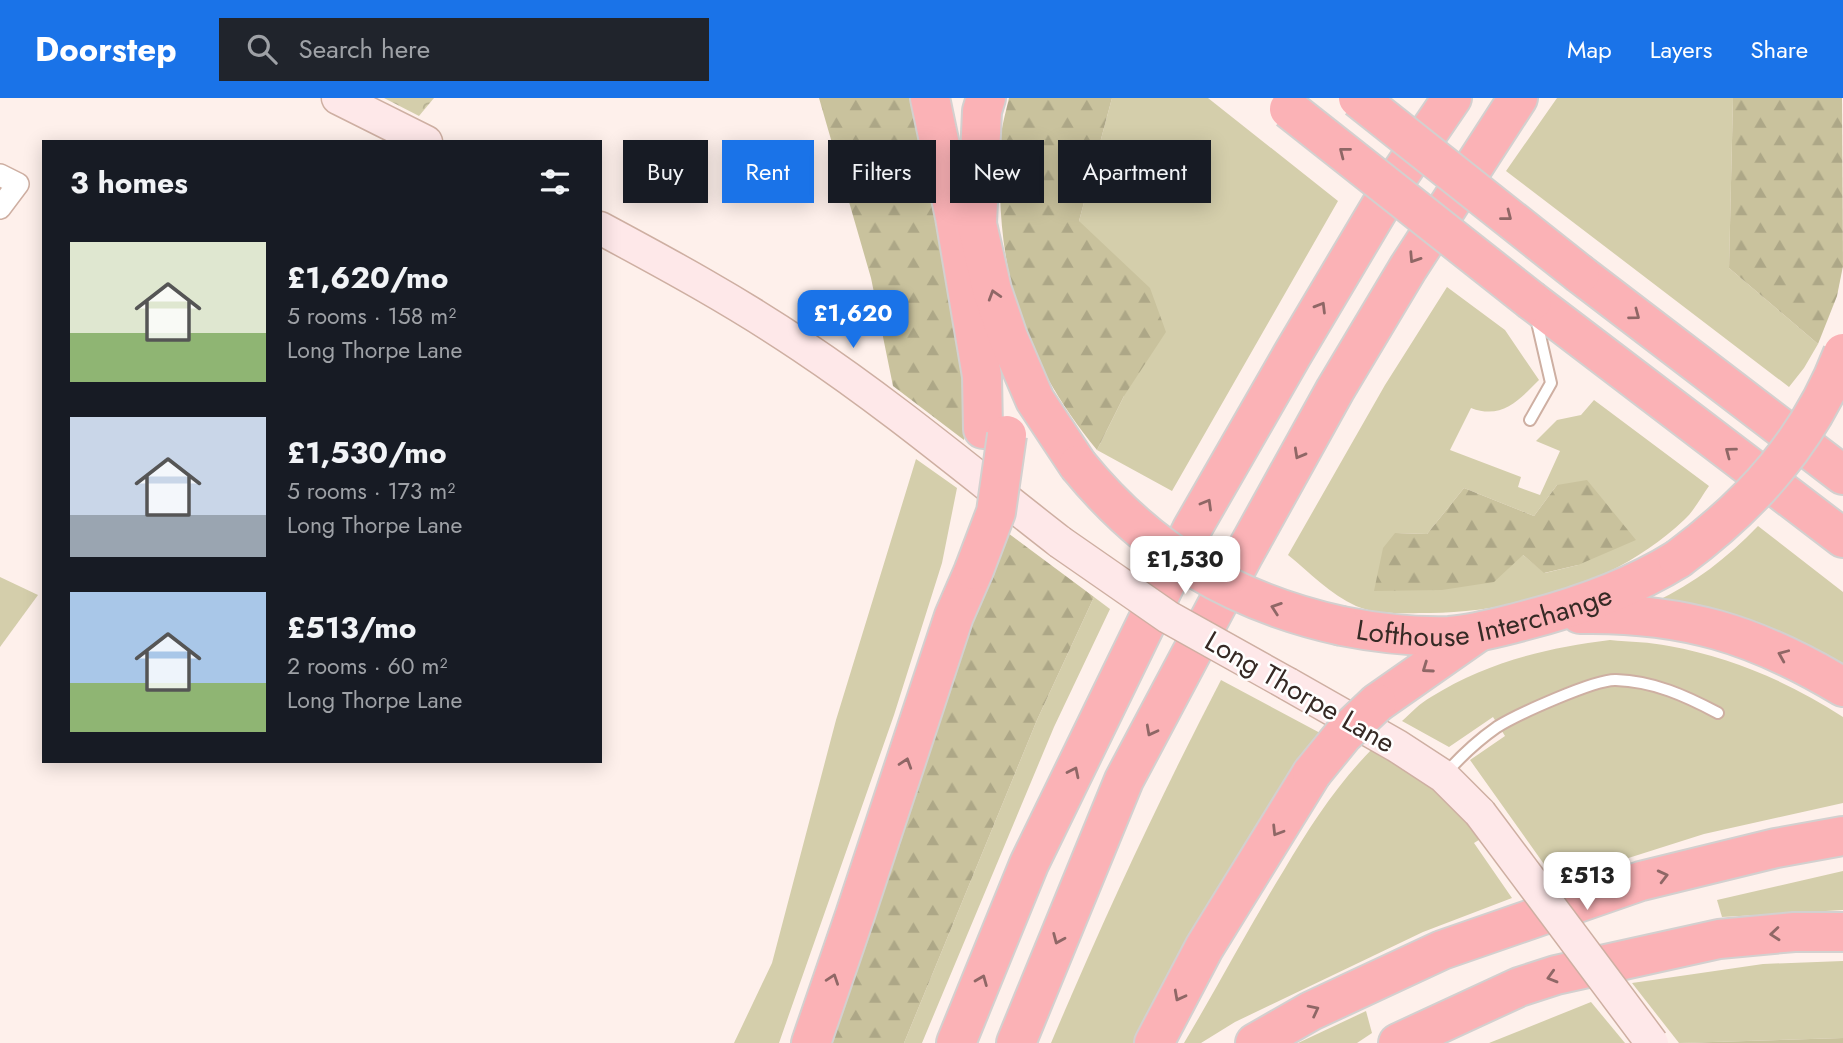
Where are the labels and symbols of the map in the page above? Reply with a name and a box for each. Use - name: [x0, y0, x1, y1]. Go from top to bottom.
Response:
- one-way arrow: [1339, 148, 1351, 161]
- one-way arrow: [1500, 208, 1512, 221]
- one-way arrow: [1410, 250, 1423, 263]
- pin: £1,620: [796, 290, 910, 350]
- one-way arrow: [988, 290, 1003, 302]
- one-way arrow: [1312, 301, 1325, 314]
- one-way arrow: [1627, 307, 1639, 320]
- one-way arrow: [1294, 447, 1307, 460]
- one-way arrow: [1726, 448, 1738, 461]
- one-way arrow: [1199, 498, 1212, 511]
- pin: £1,530: [1128, 536, 1242, 596]
- street label: Lofthouse Interchange: [1353, 574, 1618, 657]
- one-way arrow: [1271, 602, 1283, 616]
- street label: Long Thorpe Lane: [1197, 621, 1403, 763]
- one-way arrow: [1778, 649, 1790, 663]
- one-way arrow: [1422, 660, 1435, 672]
- one-way arrow: [1145, 724, 1159, 737]
- one-way arrow: [898, 757, 912, 770]
- one-way arrow: [1066, 767, 1080, 779]
- one-way arrow: [1272, 823, 1285, 836]
- pin: £513: [1546, 852, 1628, 912]
- one-way arrow: [1657, 870, 1669, 884]
- one-way arrow: [1769, 926, 1780, 941]
- one-way arrow: [1053, 932, 1067, 944]
- one-way arrow: [1546, 969, 1558, 983]
- one-way arrow: [825, 973, 839, 985]
- one-way arrow: [974, 974, 988, 987]
- one-way arrow: [1174, 989, 1187, 1001]
- one-way arrow: [1307, 1005, 1319, 1019]

